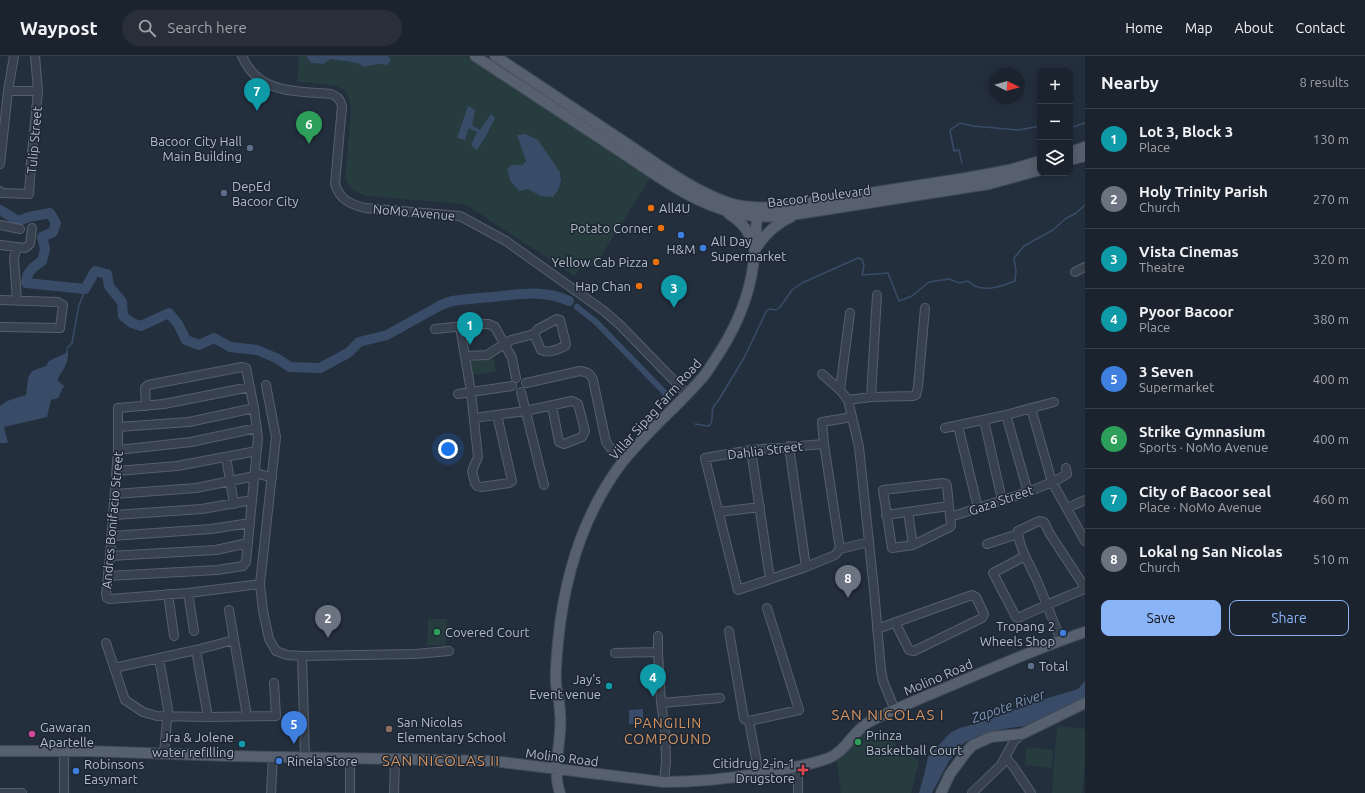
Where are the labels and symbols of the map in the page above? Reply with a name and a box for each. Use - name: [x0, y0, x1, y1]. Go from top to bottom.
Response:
- north arrow: [989, 68, 1025, 104]
- pin: 7: [244, 78, 270, 111]
- street label: Tulip Street: [24, 106, 44, 174]
- pin: 6: [296, 111, 322, 144]
- place label: Bacoor City Hall Main Building: [150, 134, 243, 163]
- marker: Bacoor City Hall Main Building: [245, 143, 255, 153]
- place label: DepEd Bacoor City: [232, 179, 299, 208]
- street label: Bacoor Boulevard: [767, 183, 871, 209]
- marker: DepEd Bacoor City: [219, 188, 229, 198]
- street label: NoMo Avenue: [372, 201, 456, 223]
- place label: All4U: [659, 201, 690, 215]
- marker: All4U: [646, 203, 656, 213]
- place label: Potato Corner: [570, 221, 653, 235]
- marker: Potato Corner: [656, 223, 666, 233]
- marker: H&M: [676, 230, 686, 240]
- place label: All Day Supermarket: [711, 234, 786, 263]
- place label: H&M: [667, 242, 695, 256]
- marker: All Day Supermarket: [698, 243, 708, 253]
- place label: Yellow Cab Pizza: [552, 255, 648, 269]
- marker: Yellow Cab Pizza: [651, 257, 661, 267]
- pin: 3: [661, 275, 687, 308]
- place label: Hap Chan: [575, 279, 631, 293]
- marker: Hap Chan: [634, 281, 644, 291]
- pin: 1: [457, 312, 483, 345]
- street label: Villar Sipag Farm Road: [606, 356, 704, 462]
- street label: Dahlia Street: [727, 438, 803, 462]
- your location: [438, 439, 458, 459]
- street label: Andres Bonifacio Street: [99, 450, 125, 590]
- street label: Gaza Street: [967, 482, 1035, 518]
- pin: 8: [835, 565, 861, 598]
- pin: 2: [315, 605, 341, 638]
- place label: Tropang 2 Wheels Shop: [980, 619, 1055, 648]
- place label: Covered Court: [445, 625, 530, 639]
- marker: Covered Court: [432, 627, 442, 637]
- marker: Tropang 2 Wheels Shop: [1058, 628, 1068, 638]
- street label: Molino Road: [901, 656, 975, 698]
- place label: Total: [1039, 659, 1069, 673]
- marker: Total: [1026, 661, 1036, 671]
- pin: 4: [640, 664, 666, 697]
- place label: Jay's Event venue: [529, 672, 601, 701]
- marker: Jay's Event venue: [604, 681, 614, 691]
- water label: Zapote River: [968, 686, 1048, 726]
- district label: SAN NICOLAS I: [831, 706, 945, 723]
- pin: 5: [281, 711, 307, 744]
- place label: San Nicolas Elementary School: [397, 715, 506, 744]
- district label: PANGILIN COMPOUND: [624, 715, 712, 747]
- place label: Gawaran Apartelle: [40, 720, 94, 749]
- marker: San Nicolas Elementary School: [384, 724, 394, 734]
- place label: Prinza Basketball Court: [866, 728, 962, 757]
- marker: Gawaran Apartelle: [27, 729, 37, 739]
- place label: Jra & Jolene water refilling: [152, 730, 234, 759]
- marker: Prinza Basketball Court: [853, 737, 863, 747]
- marker: Jra & Jolene water refilling: [237, 739, 247, 749]
- street label: Molino Road: [525, 746, 599, 768]
- district label: SAN NICOLAS II: [382, 752, 500, 769]
- place label: Rinela Store: [287, 754, 358, 768]
- marker: Rinela Store: [274, 756, 284, 766]
- place label: Citidrug 2-in-1 Drugstore: [712, 756, 795, 785]
- place label: Robinsons Easymart: [84, 757, 145, 786]
- marker: Citidrug 2-in-1 Drugstore: [798, 765, 808, 775]
- marker: Robinsons Easymart: [71, 766, 81, 776]

